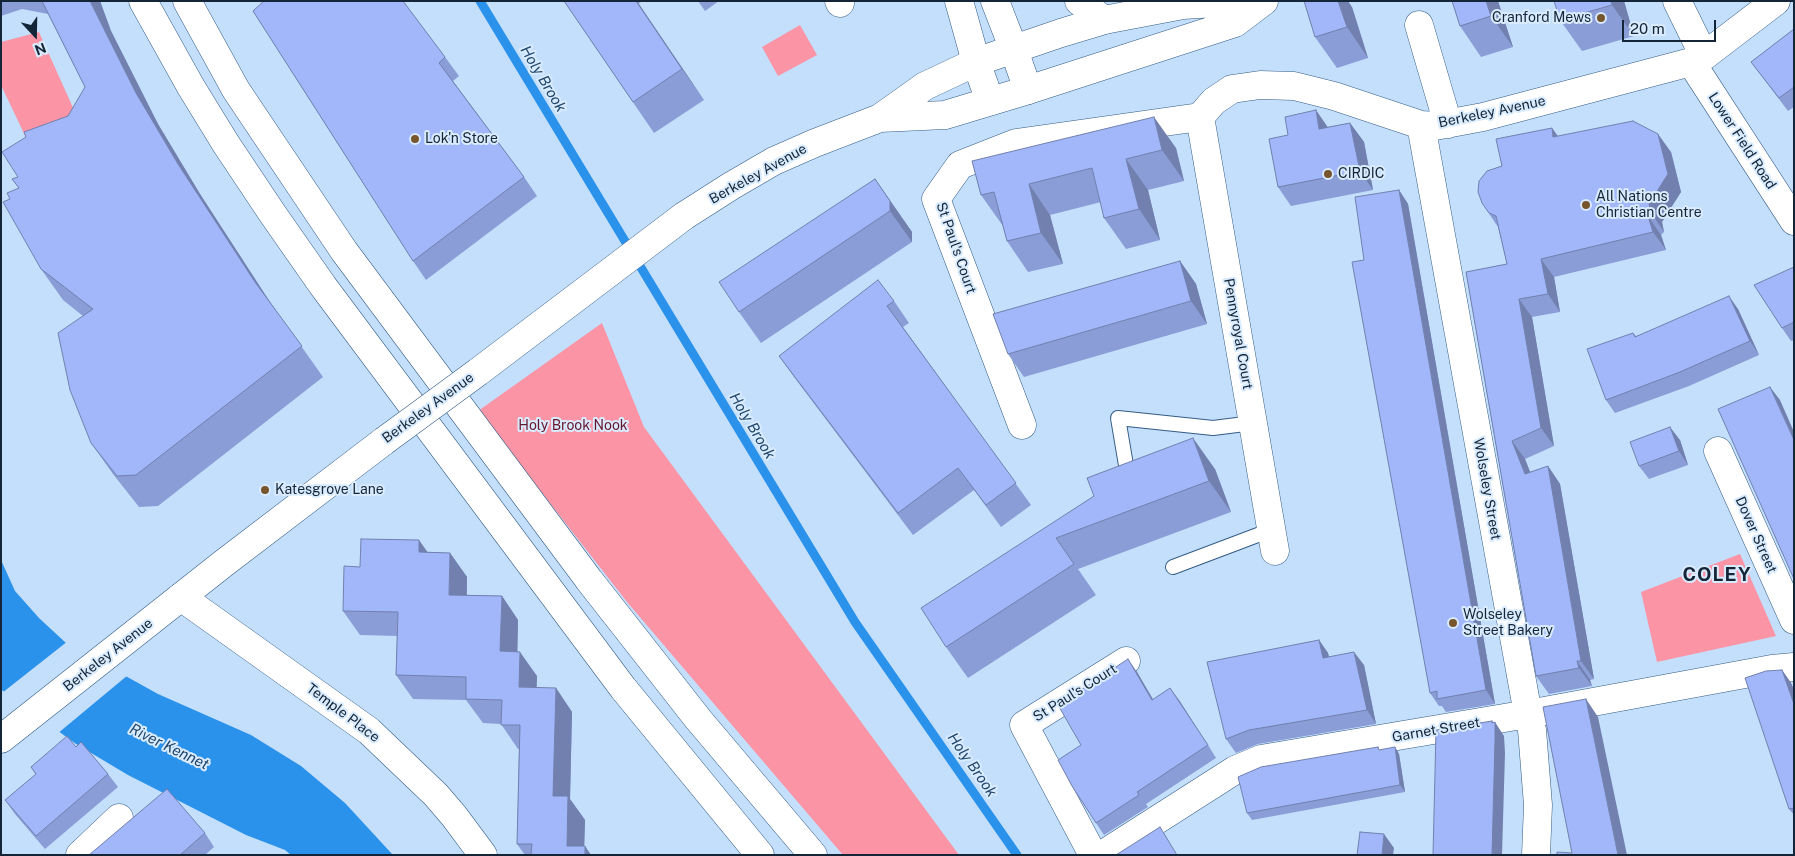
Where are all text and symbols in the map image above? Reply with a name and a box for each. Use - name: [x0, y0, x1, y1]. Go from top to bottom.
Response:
- north arrow: [10, 10, 60, 60]
- place label: Cranford Mews: [1492, 10, 1591, 26]
- scale bar: [1625, 10, 1719, 42]
- marker: Cranford Mews: [1595, 12, 1607, 24]
- text: 20 m: [1630, 20, 1665, 37]
- text: N: [32, 40, 48, 58]
- water label: Holy Brook: [516, 43, 570, 115]
- street label: Lower Field Road: [1705, 90, 1779, 192]
- street label: Berkeley Avenue: [1437, 92, 1547, 132]
- place label: Lok'n Store: [425, 131, 498, 147]
- marker: Lok'n Store: [409, 133, 421, 145]
- street label: Berkeley Avenue: [706, 140, 810, 208]
- place label: CIRDIC: [1338, 166, 1384, 182]
- marker: CIRDIC: [1322, 168, 1334, 180]
- place label: All Nations Christian Centre: [1596, 189, 1702, 222]
- marker: All Nations Christian Centre: [1580, 199, 1592, 211]
- street label: St Paul's Court: [932, 200, 980, 296]
- street label: Pennyroyal Court: [1220, 277, 1256, 391]
- street label: Berkeley Avenue: [379, 369, 477, 447]
- water label: Holy Brook: [725, 390, 779, 462]
- park label: Holy Brook Nook: [518, 418, 628, 434]
- street label: Wolseley Street: [1470, 437, 1504, 541]
- place label: Katesgrove Lane: [275, 482, 384, 498]
- marker: Katesgrove Lane: [259, 484, 271, 496]
- street label: Dover Street: [1732, 494, 1780, 576]
- district label: COLEY: [1682, 564, 1752, 586]
- place label: Wolseley Street Bakery: [1463, 607, 1553, 640]
- street label: Berkeley Avenue: [60, 615, 156, 695]
- marker: Wolseley Street Bakery: [1447, 617, 1459, 629]
- street label: St Paul's Court: [1030, 661, 1120, 725]
- street label: Temple Place: [303, 680, 383, 746]
- street label: Garnet Street: [1391, 714, 1481, 746]
- water label: River Kennet: [127, 720, 211, 774]
- water label: Holy Brook: [943, 729, 1001, 801]

